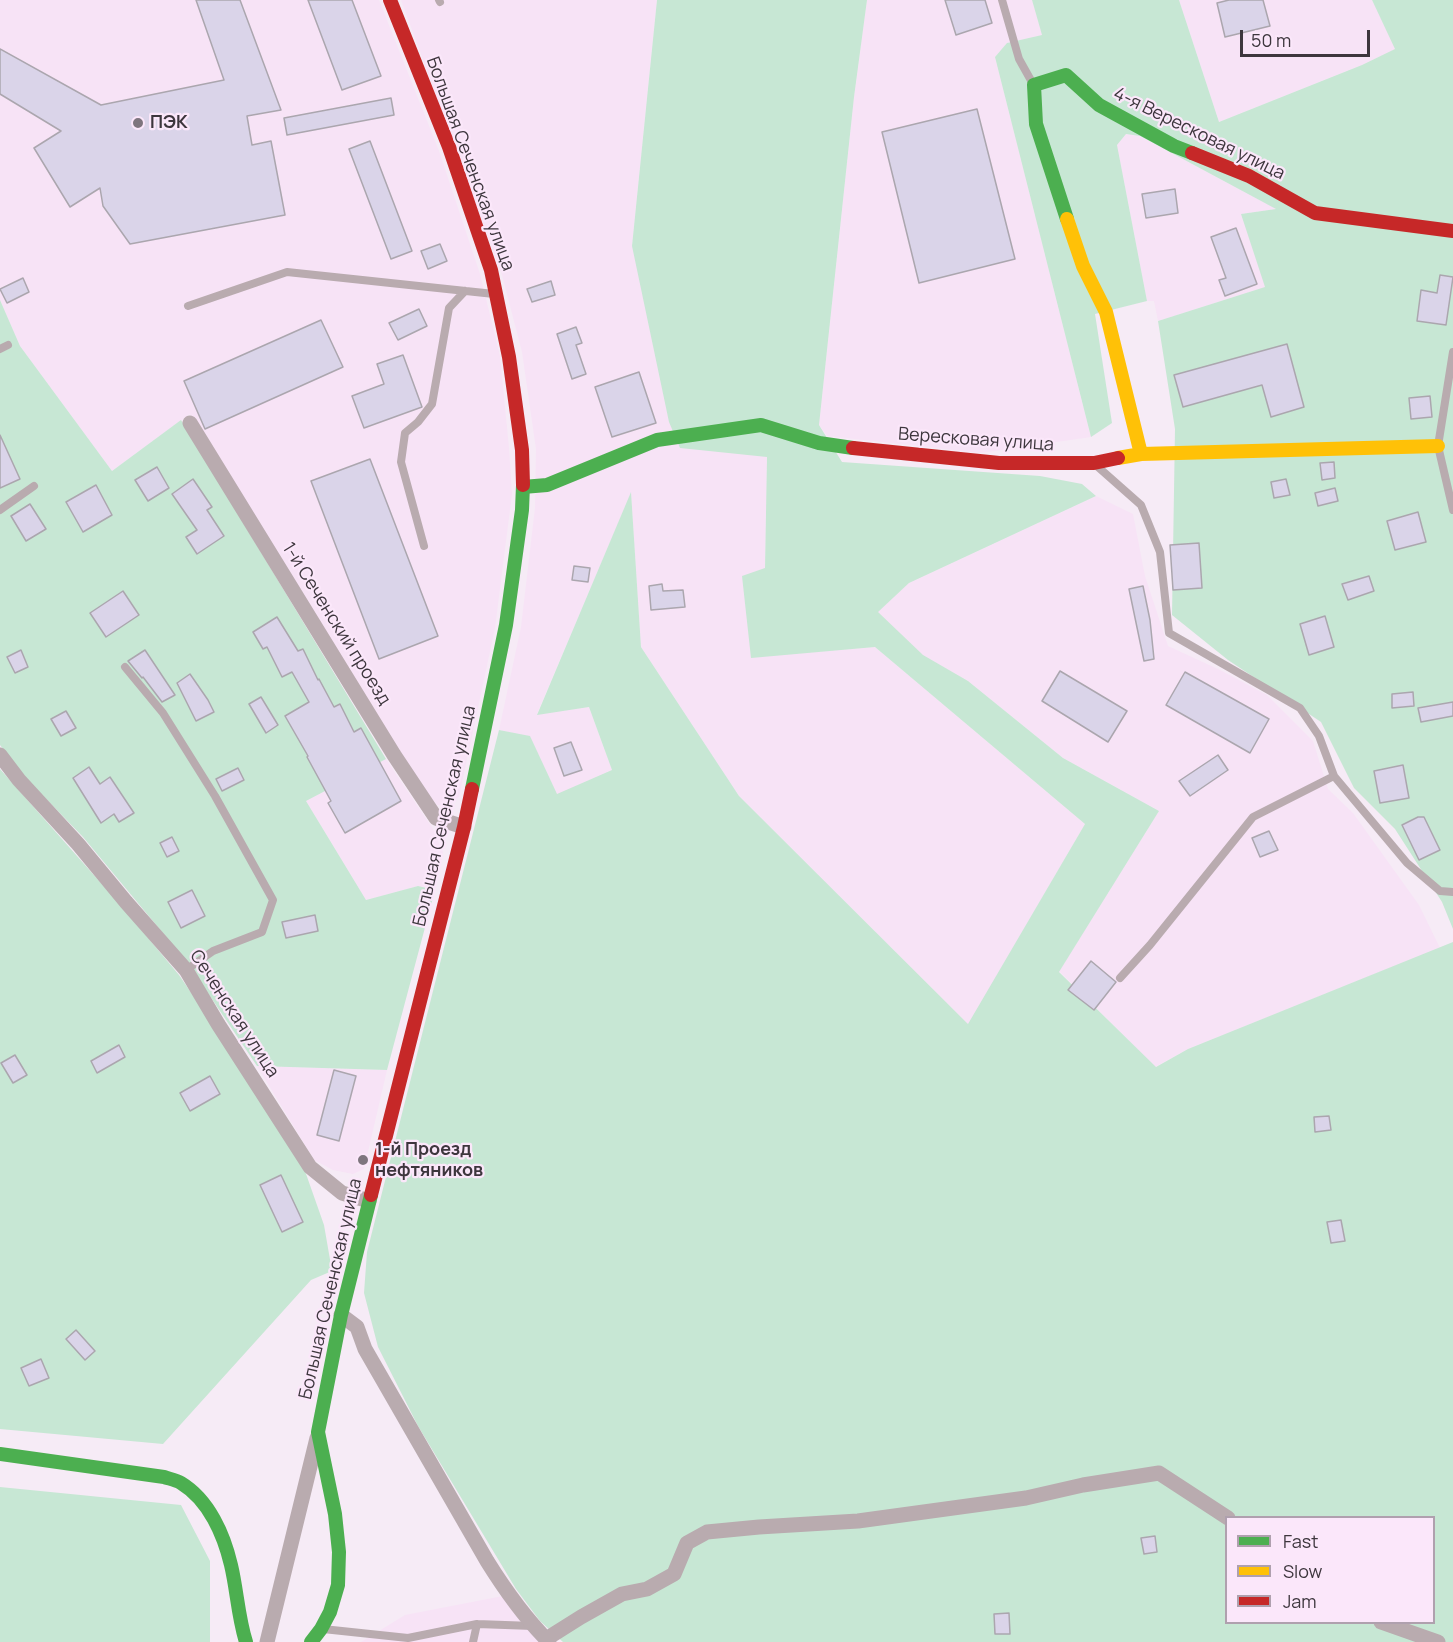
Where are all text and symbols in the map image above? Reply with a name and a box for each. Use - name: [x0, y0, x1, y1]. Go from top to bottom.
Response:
- scale bar: [1243, 18, 1374, 56]
- text: 50 m: [1251, 28, 1291, 52]
- street label: Большая Сеченская улица: [421, 54, 519, 274]
- street label: 4-я Вересковая улица: [1110, 83, 1288, 185]
- place label: ПЭК: [150, 112, 188, 134]
- marker: ПЭК: [131, 116, 145, 130]
- street label: Вересковая улица: [897, 424, 1055, 456]
- street label: 1-й Сеченский проезд: [277, 539, 395, 709]
- street label: Большая Сеченская улица: [409, 703, 481, 929]
- street label: Сеченская улица: [185, 946, 283, 1082]
- place label: 1-й Проезд нефтяников: [375, 1139, 483, 1182]
- marker: 1-й Проезд нефтяников: [356, 1153, 370, 1167]
- street label: Большая Сеченская улица: [295, 1176, 367, 1402]
- legend: [1225, 1516, 1435, 1624]
- text: Fast: [1283, 1529, 1318, 1553]
- text: Slow: [1283, 1559, 1322, 1583]
- text: Jam: [1283, 1589, 1317, 1613]

